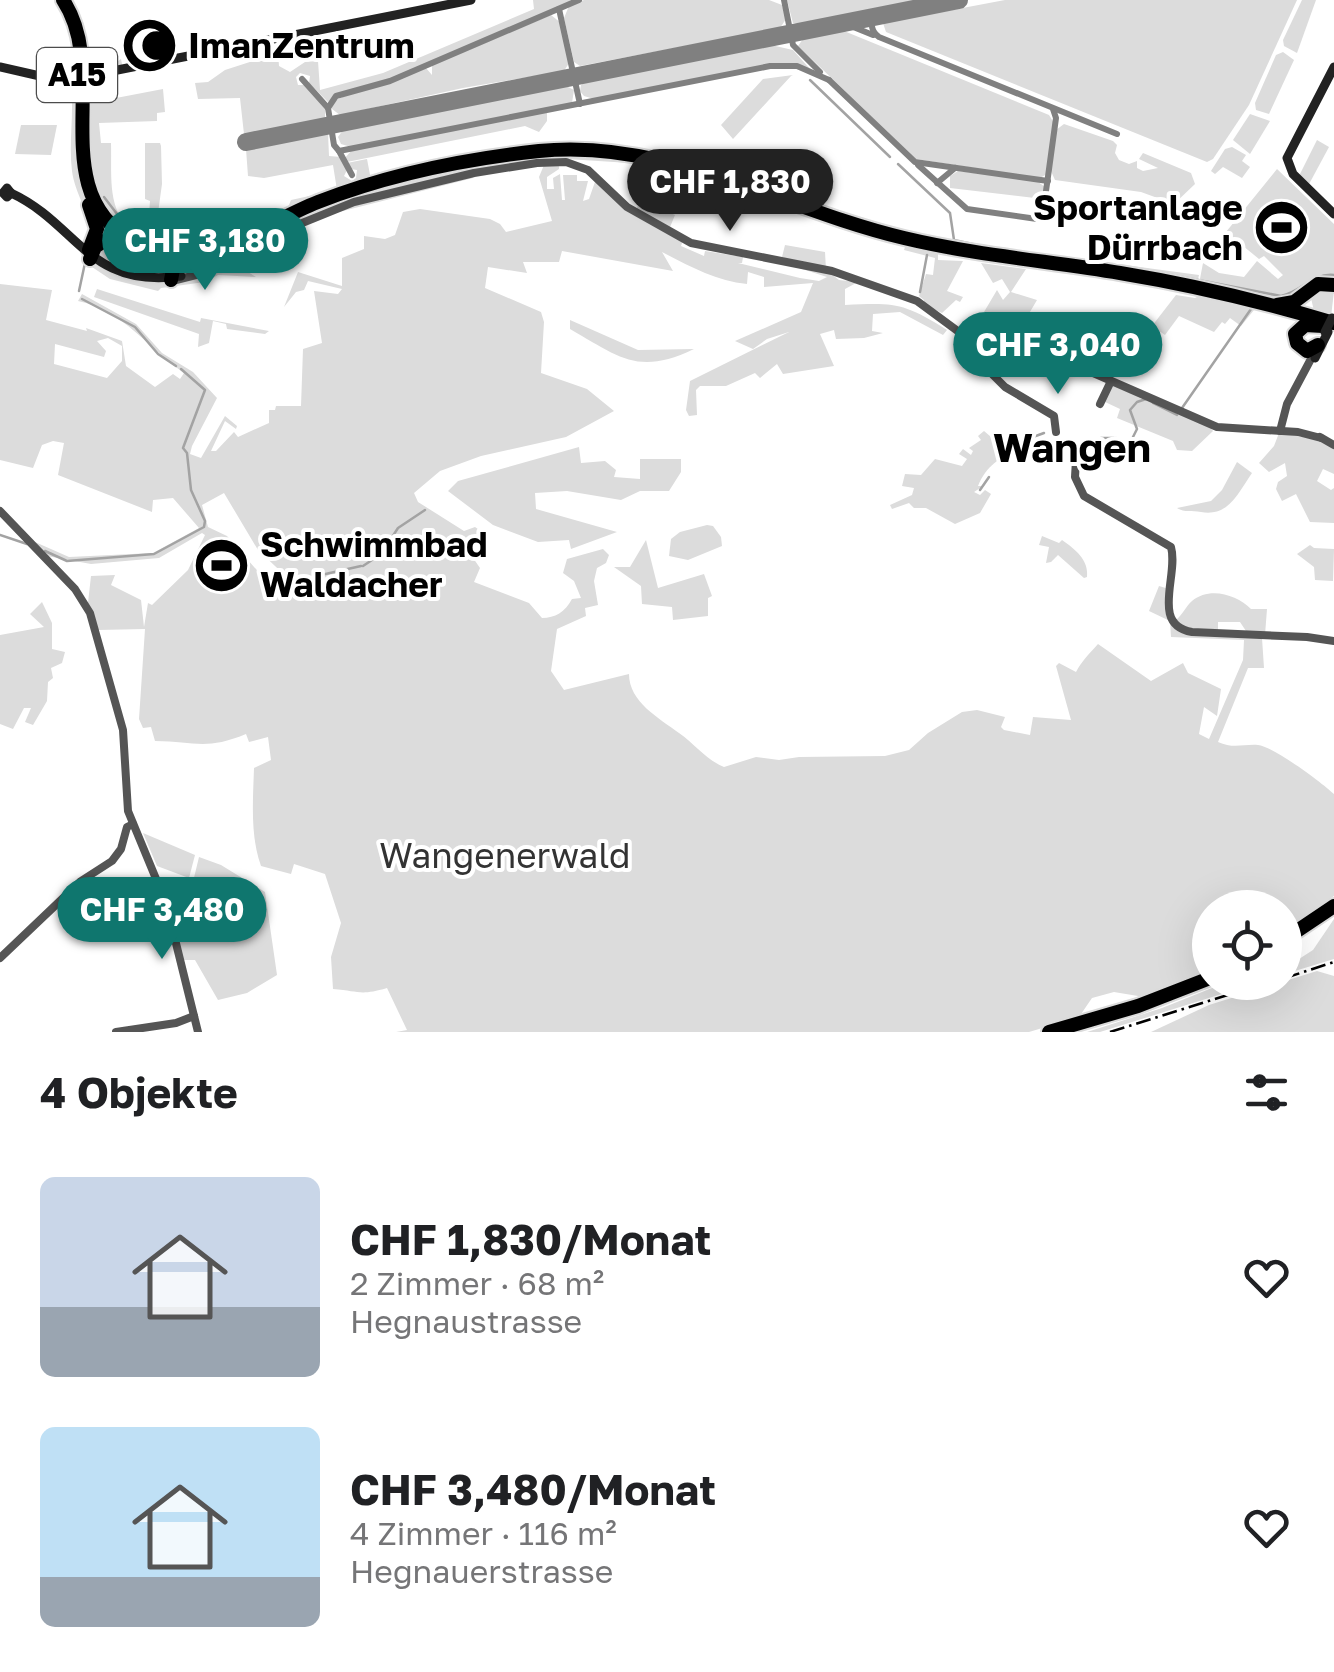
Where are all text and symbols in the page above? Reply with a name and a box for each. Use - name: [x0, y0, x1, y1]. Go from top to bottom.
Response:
- mosque icon: ImanZentrum: [119, 16, 179, 76]
- place label: ImanZentrum: [188, 24, 415, 66]
- road number: A15: [37, 48, 117, 102]
- pin: CHF 1,830: [616, 149, 844, 234]
- text: CHF 1,830: [649, 162, 811, 200]
- place label: Sportanlage Dürrbach: [1033, 186, 1243, 268]
- sports icon: Sportanlage Dürrbach: [1252, 198, 1312, 258]
- pin: CHF 3,180: [91, 208, 319, 293]
- text: CHF 3,180: [124, 221, 286, 259]
- pin: CHF 3,040: [944, 312, 1172, 397]
- text: CHF 3,040: [975, 325, 1141, 363]
- district label: Wangen: [993, 423, 1151, 471]
- place label: Schwimmbad Waldacher: [260, 523, 488, 605]
- sports icon: Schwimmbad Waldacher: [191, 535, 251, 595]
- park label: Wangenerwald: [379, 834, 631, 876]
- pin: CHF 3,480: [48, 877, 276, 962]
- text: CHF 3,480: [79, 890, 245, 928]
- map controls: [1192, 890, 1302, 1000]
- button: locate: [1192, 890, 1302, 1000]
- icon: filters: [1239, 1065, 1294, 1120]
- text: 4 Objekte: [40, 1067, 238, 1117]
- text: CHF 1,830/Monat: [350, 1214, 711, 1264]
- icon: home: [120, 1217, 240, 1337]
- icon: heart: [1239, 1250, 1294, 1305]
- text: 2 Zimmer · 68 m²: [350, 1264, 604, 1302]
- text: Hegnaustrasse: [350, 1302, 582, 1340]
- text: CHF 3,480/Monat: [350, 1464, 716, 1514]
- icon: home: [120, 1467, 240, 1587]
- icon: heart: [1239, 1500, 1294, 1555]
- text: 4 Zimmer · 116 m²: [350, 1514, 617, 1552]
- text: Hegnauerstrasse: [350, 1552, 613, 1590]

